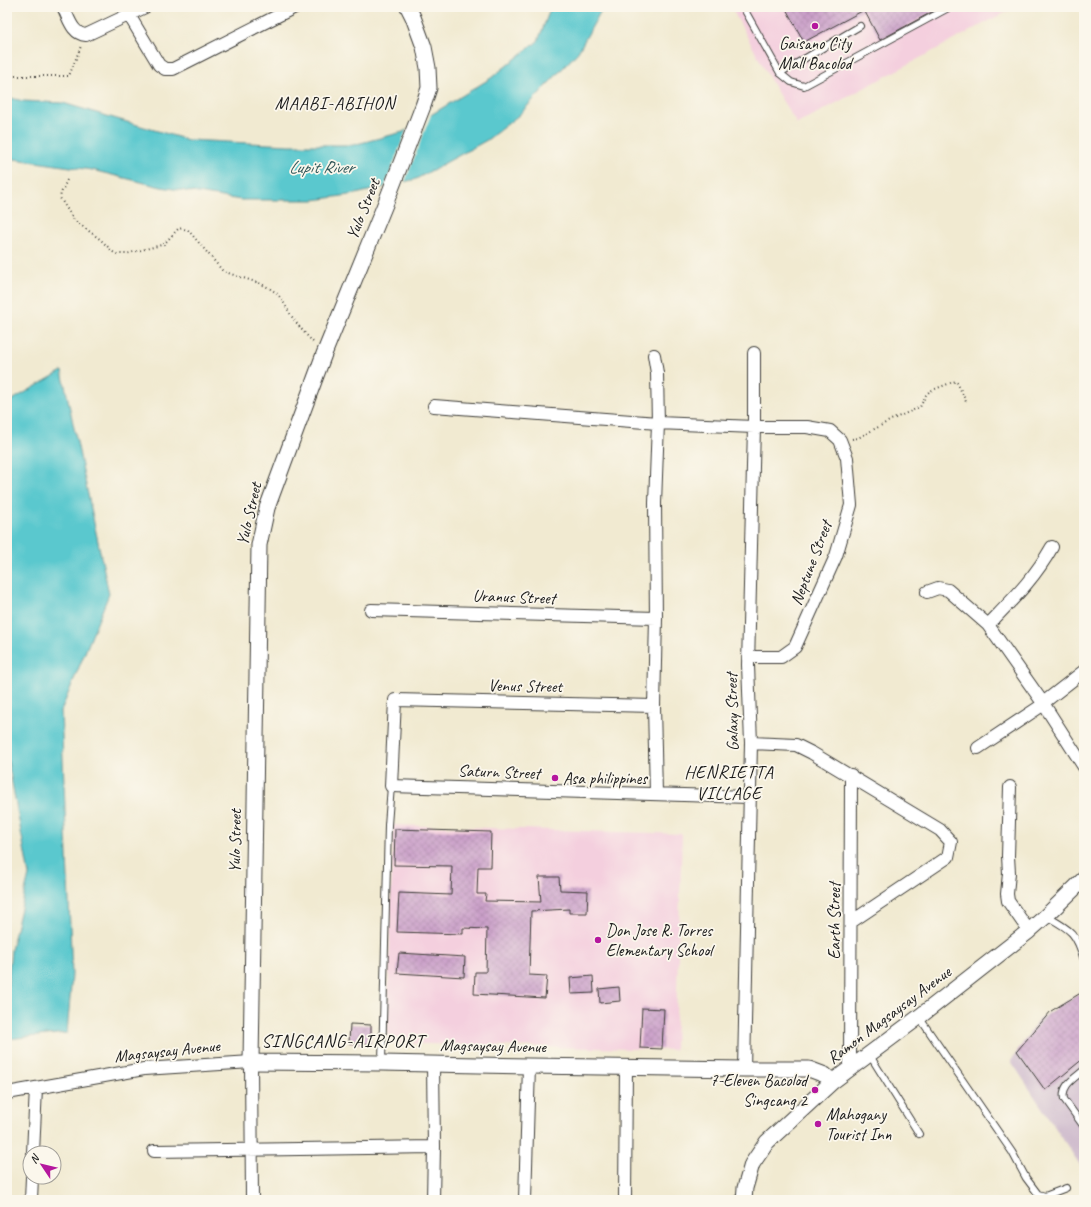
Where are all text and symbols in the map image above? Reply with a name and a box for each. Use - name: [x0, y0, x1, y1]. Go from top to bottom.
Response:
- marker: Gaisano City Mall Bacolod: [810, 21, 820, 31]
- place label: Gaisano City Mall Bacolod: [779, 33, 855, 74]
- district label: MAABI-ABIHON: [275, 92, 397, 114]
- water label: Lupit River: [289, 156, 357, 178]
- street label: Yulo Street: [341, 173, 386, 242]
- street label: Yulo Street: [232, 478, 267, 547]
- street label: Neptune Street: [785, 516, 838, 608]
- street label: Uranus Street: [472, 585, 558, 609]
- street label: Galaxy Street: [721, 670, 743, 751]
- street label: Venus Street: [488, 675, 564, 697]
- street label: Saturn Street: [457, 760, 543, 784]
- district label: HENRIETTA VILLAGE: [684, 761, 774, 804]
- place label: Asa philippines: [563, 768, 648, 789]
- marker: Asa philippines: [550, 773, 560, 783]
- street label: Yulo Street: [224, 807, 246, 873]
- street label: Earth Street: [824, 880, 845, 960]
- place label: Don Jose R. Torres Elementary School: [606, 920, 715, 961]
- marker: Don Jose R. Torres Elementary School: [593, 935, 603, 945]
- street label: Ramon Magsaysay Avenue: [823, 961, 956, 1068]
- district label: SINGCANG-AIRPORT: [261, 1029, 428, 1053]
- street label: Magsaysay Avenue: [113, 1035, 222, 1067]
- street label: Magsaysay Avenue: [440, 1035, 548, 1057]
- place label: 7-Eleven Bacolod Singcang 2: [710, 1070, 809, 1111]
- marker: 7-Eleven Bacolod Singcang 2: [810, 1085, 820, 1095]
- place label: Mahogany Tourist Inn: [826, 1104, 892, 1145]
- marker: Mahogany Tourist Inn: [813, 1119, 823, 1129]
- north arrow: [22, 1145, 62, 1185]
- text: N: [26, 1151, 43, 1166]

